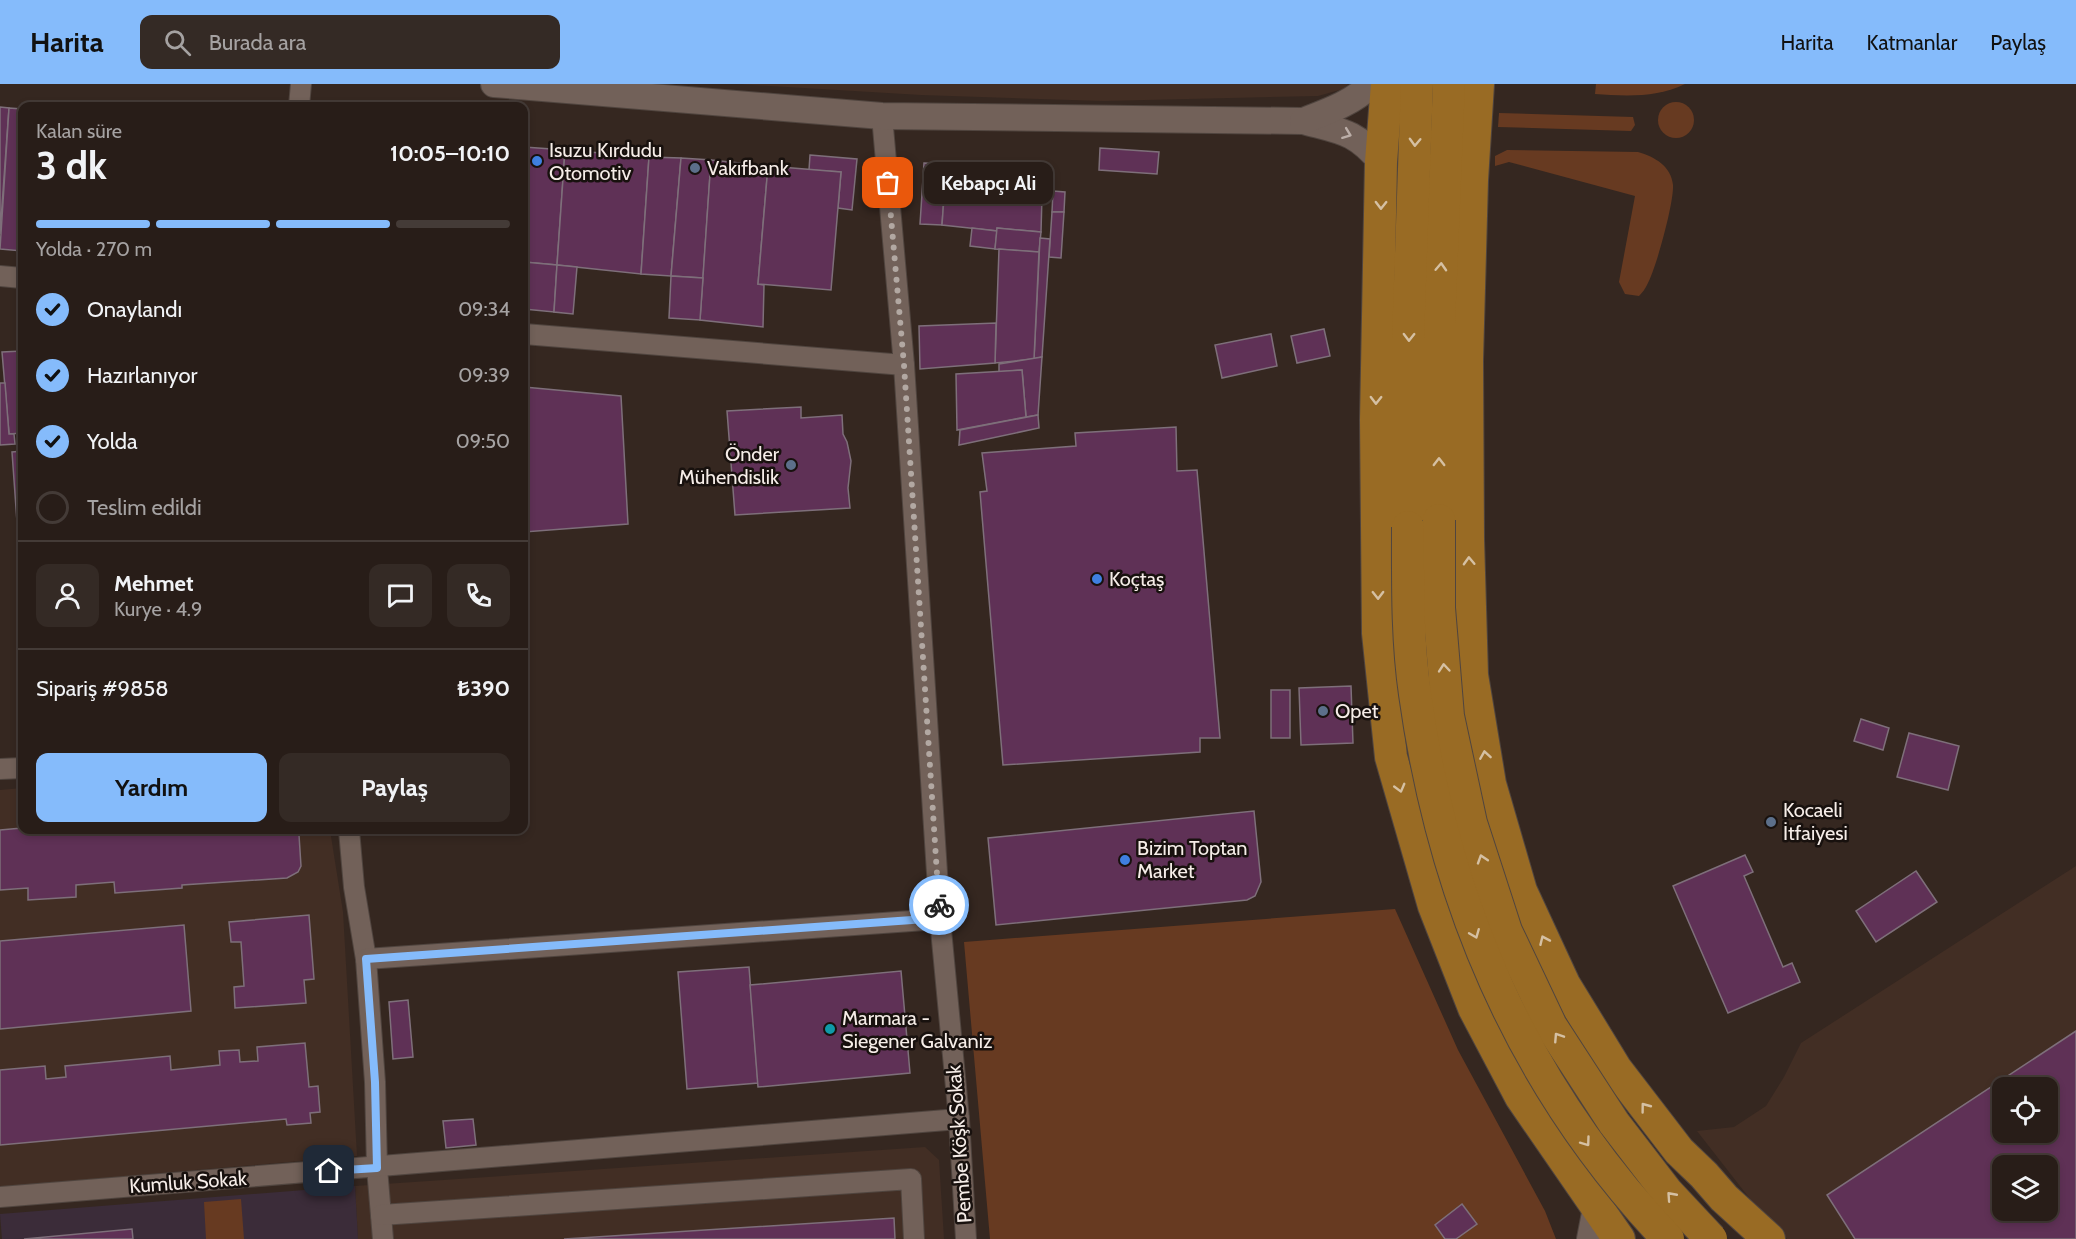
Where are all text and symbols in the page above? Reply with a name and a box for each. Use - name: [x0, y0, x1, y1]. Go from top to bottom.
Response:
- search box: [140, 15, 560, 69]
- text: Harita: [30, 25, 104, 59]
- icon: search: [161, 26, 194, 59]
- text: Burada ara: [209, 29, 306, 56]
- text: Harita: [1781, 30, 1834, 55]
- text: Katmanlar: [1867, 30, 1957, 55]
- text: Paylaş: [1990, 30, 2046, 55]
- text: Kalan süre: [36, 119, 122, 143]
- one-way arrow: [1341, 126, 1352, 139]
- place label: Isuzu Kırdudu Otomotiv: [549, 138, 662, 185]
- one-way arrow: [1409, 138, 1422, 147]
- text: 10:05–10:10: [390, 140, 510, 167]
- text: 3 dk: [36, 141, 107, 189]
- marker: Isuzu Kırdudu Otomotiv: [530, 154, 544, 168]
- place label: Vakıfbank: [707, 156, 789, 180]
- pin: [862, 157, 913, 208]
- marker: Vakıfbank: [688, 161, 702, 175]
- callout: Kebapçı Ali: [924, 162, 1053, 204]
- icon: bag: [871, 166, 904, 199]
- text: Kebapçı Ali: [941, 171, 1036, 195]
- one-way arrow: [1375, 201, 1387, 210]
- text: Yolda · 270 m: [36, 237, 152, 261]
- one-way arrow: [1435, 262, 1448, 271]
- icon: check: [36, 293, 69, 326]
- text: Onaylandı: [87, 296, 182, 323]
- text: 09:34: [458, 297, 510, 321]
- one-way arrow: [1402, 333, 1415, 342]
- icon: check: [36, 359, 69, 392]
- text: Hazırlanıyor: [87, 362, 198, 389]
- text: 09:39: [458, 363, 510, 387]
- one-way arrow: [1370, 396, 1383, 405]
- icon: check: [36, 425, 69, 458]
- text: Yolda: [87, 428, 138, 455]
- text: 09:50: [456, 429, 510, 453]
- place label: Önder Mühendislik: [679, 442, 780, 489]
- one-way arrow: [1433, 457, 1445, 466]
- marker: Önder Mühendislik: [784, 458, 798, 472]
- text: Teslim edildi: [87, 494, 202, 521]
- one-way arrow: [1462, 557, 1475, 566]
- button: person: [36, 564, 99, 627]
- button: chat: [369, 564, 432, 627]
- button: phone: [447, 564, 510, 627]
- place label: Koçtaş: [1109, 567, 1164, 591]
- text: Mehmet: [114, 570, 194, 597]
- marker: Koçtaş: [1090, 572, 1104, 586]
- one-way arrow: [1372, 591, 1384, 600]
- text: Kurye · 4.9: [114, 597, 202, 621]
- one-way arrow: [1438, 663, 1451, 672]
- text: Sipariş #9858: [36, 675, 169, 702]
- text: ₺390: [457, 675, 510, 702]
- place label: Opet: [1335, 699, 1379, 723]
- marker: Opet: [1316, 704, 1330, 718]
- one-way arrow: [1479, 751, 1492, 761]
- button: Yardım: [36, 753, 267, 822]
- button: Paylaş: [279, 753, 510, 822]
- one-way arrow: [1392, 783, 1405, 793]
- place label: Kocaeli İtfaiyesi: [1783, 798, 1848, 845]
- marker: Kocaeli İtfaiyesi: [1764, 815, 1778, 829]
- place label: Bizim Toptan Market: [1137, 836, 1247, 883]
- marker: Bizim Toptan Market: [1118, 853, 1132, 867]
- one-way arrow: [1477, 854, 1489, 865]
- courier: [909, 875, 969, 935]
- icon: bike: [923, 889, 956, 922]
- one-way arrow: [1468, 928, 1480, 939]
- one-way arrow: [1539, 936, 1551, 947]
- place label: Marmara - Siegener Galvaniz: [842, 1006, 992, 1053]
- marker: Marmara - Siegener Galvaniz: [823, 1022, 837, 1036]
- one-way arrow: [1555, 1033, 1566, 1044]
- street label: Pembe Köşk Sokak: [942, 1064, 976, 1224]
- map controls: [1992, 1077, 2058, 1221]
- button: locate: [1992, 1077, 2058, 1143]
- one-way arrow: [1641, 1102, 1652, 1113]
- one-way arrow: [1579, 1136, 1590, 1147]
- pin: [303, 1145, 354, 1196]
- icon: home: [312, 1154, 345, 1187]
- button: layers: [1992, 1155, 2058, 1221]
- street label: Kumluk Sokak: [128, 1166, 248, 1198]
- one-way arrow: [1667, 1192, 1678, 1203]

